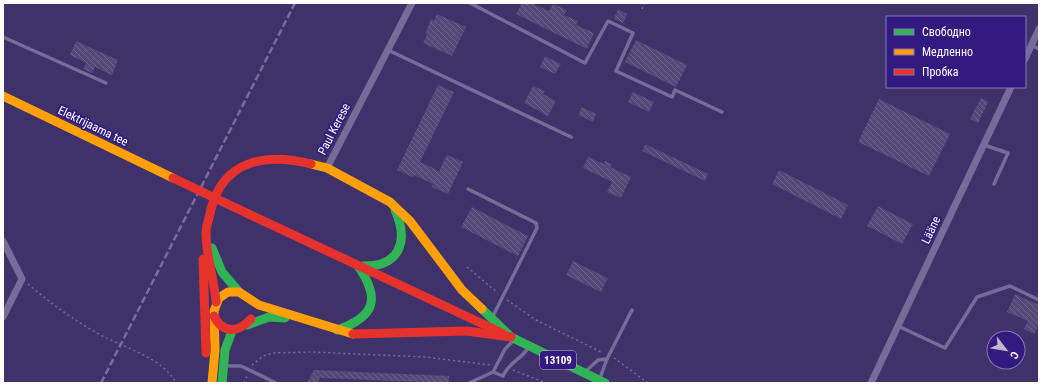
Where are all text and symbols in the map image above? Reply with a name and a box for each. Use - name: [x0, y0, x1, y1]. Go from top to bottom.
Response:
- legend: [886, 16, 1026, 88]
- text: Свободно: [922, 25, 971, 39]
- text: Медленно: [922, 45, 973, 59]
- text: Пробка: [922, 65, 959, 79]
- street label: Paul Kerese: [315, 101, 353, 157]
- street label: Elektrijaama tee: [56, 103, 131, 149]
- street label: Lääne: [919, 214, 944, 246]
- north arrow: [986, 330, 1026, 370]
- text: С: [1007, 349, 1021, 361]
- road number: 13109: [540, 351, 576, 369]

